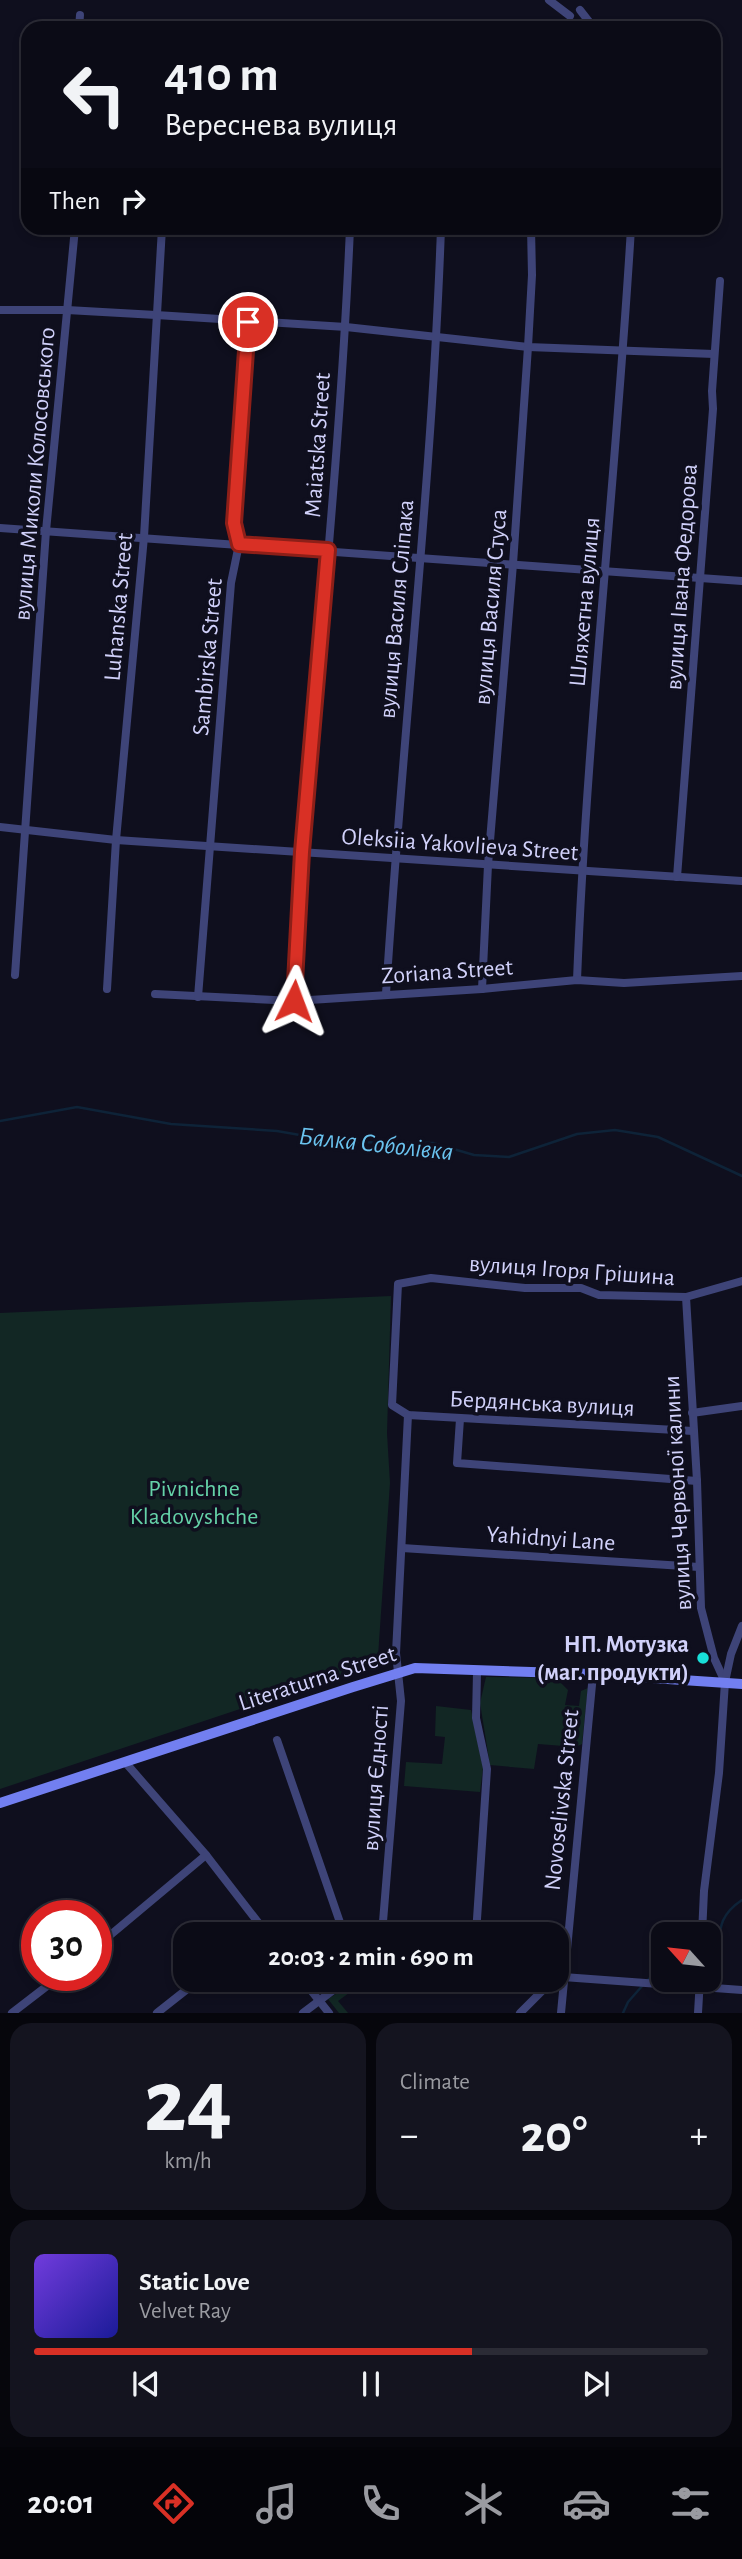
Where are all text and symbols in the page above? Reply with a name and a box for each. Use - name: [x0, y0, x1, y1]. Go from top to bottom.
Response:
- icon: left: [49, 49, 140, 140]
- text: 410 m: [164, 51, 279, 100]
- text: Вереснева вулиця: [164, 109, 398, 141]
- icon: right: [114, 182, 152, 220]
- text: Then: [49, 188, 100, 214]
- pin: [218, 292, 278, 352]
- icon: arrive: [229, 303, 267, 341]
- street label: вулиця Миколи Колосовського: [10, 326, 60, 622]
- street label: Maiatska Street: [301, 371, 335, 518]
- street label: вулиця Івана Федорова: [662, 463, 702, 691]
- street label: вулиця Василя Сліпака: [375, 499, 419, 720]
- street label: вулиця Василя Стуса: [470, 508, 512, 706]
- street label: Шляхетна вулиця: [566, 516, 604, 688]
- street label: Luhanska Street: [101, 532, 137, 682]
- street label: Sambirska Street: [189, 577, 227, 737]
- street label: Oleksiia Yakovlieva Street: [341, 825, 579, 865]
- street label: Zoriana Street: [380, 955, 514, 989]
- position arrow: [257, 964, 331, 1038]
- water label: Балка Соболівка: [297, 1123, 454, 1165]
- street label: вулиця Ігоря Грішина: [468, 1252, 676, 1290]
- street label: вулиця Червоної калини: [660, 1375, 696, 1611]
- street label: Бердянська вулиця: [449, 1387, 635, 1421]
- park label: Pivnichne Kladovyshche: [130, 1477, 258, 1529]
- street label: Yahidnyi Lane: [486, 1523, 616, 1555]
- place label: НП. Мотузка (маг. продукти): [537, 1633, 689, 1685]
- street label: Literaturna Street: [236, 1642, 399, 1716]
- marker: НП. Мотузка (маг. продукти): [695, 1650, 711, 1666]
- street label: вулиця Єдності: [359, 1704, 393, 1852]
- street label: Novoselivska Street: [541, 1708, 583, 1892]
- speed limit sign: 30: [21, 1900, 112, 1991]
- north arrow: [651, 1922, 721, 1992]
- map controls: [651, 1922, 721, 1992]
- text: 20:03 · 2 min · 690 m: [268, 1944, 474, 1970]
- text: 24: [144, 2057, 232, 2148]
- text: Climate: [400, 2071, 470, 2094]
- text: 20°: [521, 2109, 587, 2161]
- text: −: [400, 2117, 418, 2155]
- text: +: [690, 2117, 708, 2155]
- text: km/h: [164, 2150, 212, 2173]
- text: Static Love: [139, 2269, 250, 2295]
- text: Velvet Ray: [139, 2300, 231, 2323]
- icon: previous: [127, 2365, 165, 2403]
- icon: pause: [352, 2365, 390, 2403]
- icon: next: [577, 2365, 615, 2403]
- icon: directions: [149, 2479, 198, 2528]
- icon: music: [252, 2479, 301, 2528]
- icon: phone: [356, 2479, 405, 2528]
- icon: climate: [459, 2479, 508, 2528]
- icon: car: [562, 2479, 611, 2528]
- icon: filters: [666, 2479, 715, 2528]
- text: 20:01: [27, 2487, 94, 2519]

